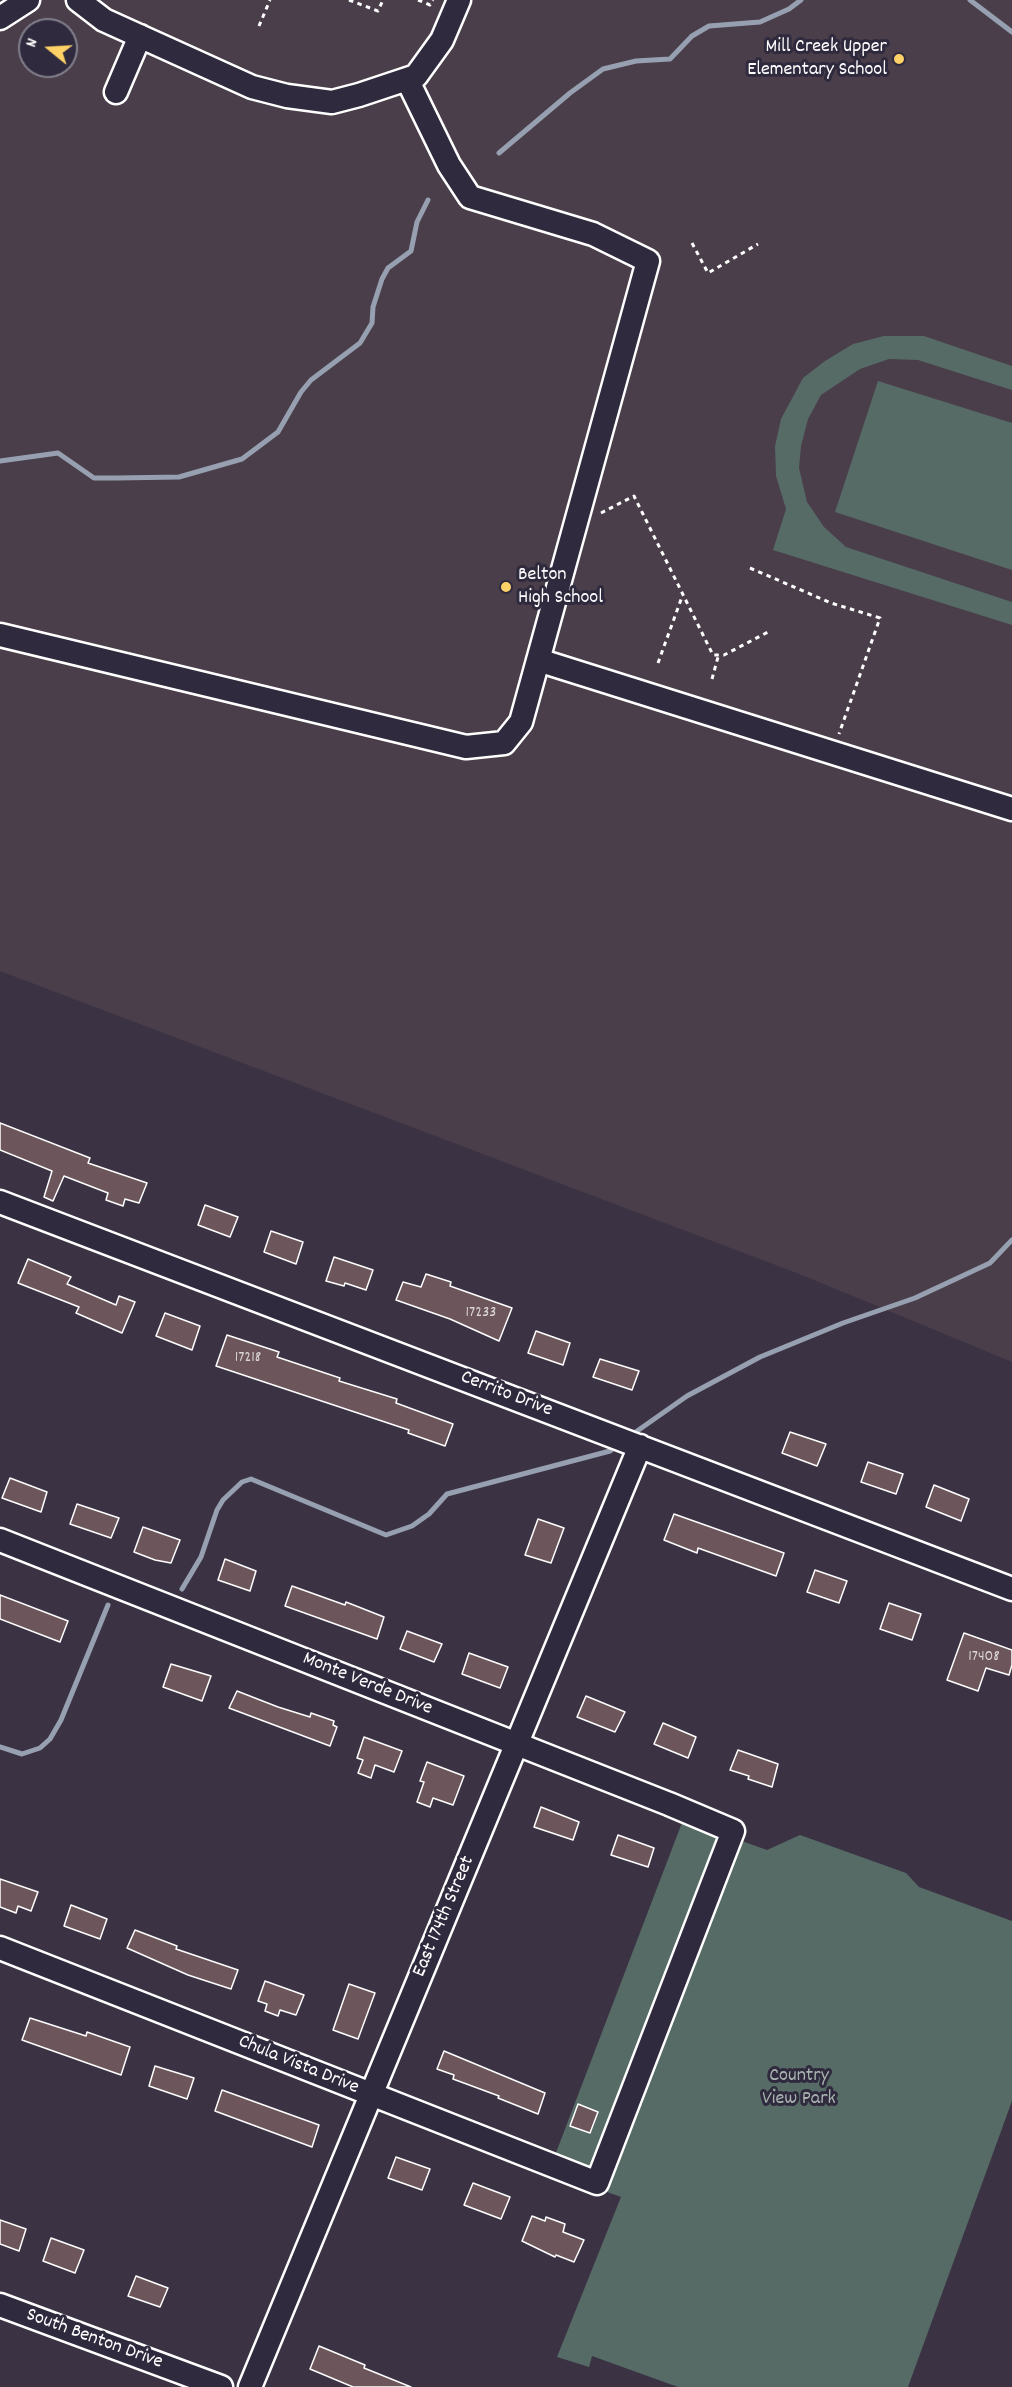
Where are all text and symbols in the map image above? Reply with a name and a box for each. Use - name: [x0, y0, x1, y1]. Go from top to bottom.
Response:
- north arrow: [18, 18, 78, 78]
- text: N: [20, 36, 44, 50]
- place label: Mill Creek Upper Elementary School: [747, 36, 887, 83]
- marker: Mill Creek Upper Elementary School: [892, 52, 906, 66]
- place label: Belton High School: [518, 564, 603, 611]
- marker: Belton High School: [499, 580, 513, 594]
- house number: 17233: [466, 1304, 496, 1324]
- house number: 17218: [235, 1349, 261, 1369]
- street label: Cerrito Drive: [457, 1366, 555, 1424]
- street label: Monte Verde Drive: [299, 1648, 435, 1722]
- house number: 17408: [968, 1648, 1000, 1668]
- street label: East 174th Street: [409, 1853, 481, 1981]
- street label: Chula Vista Drive: [234, 2031, 362, 2101]
- park label: Country View Park: [762, 2065, 836, 2112]
- street label: South Benton Drive: [22, 2304, 166, 2376]

